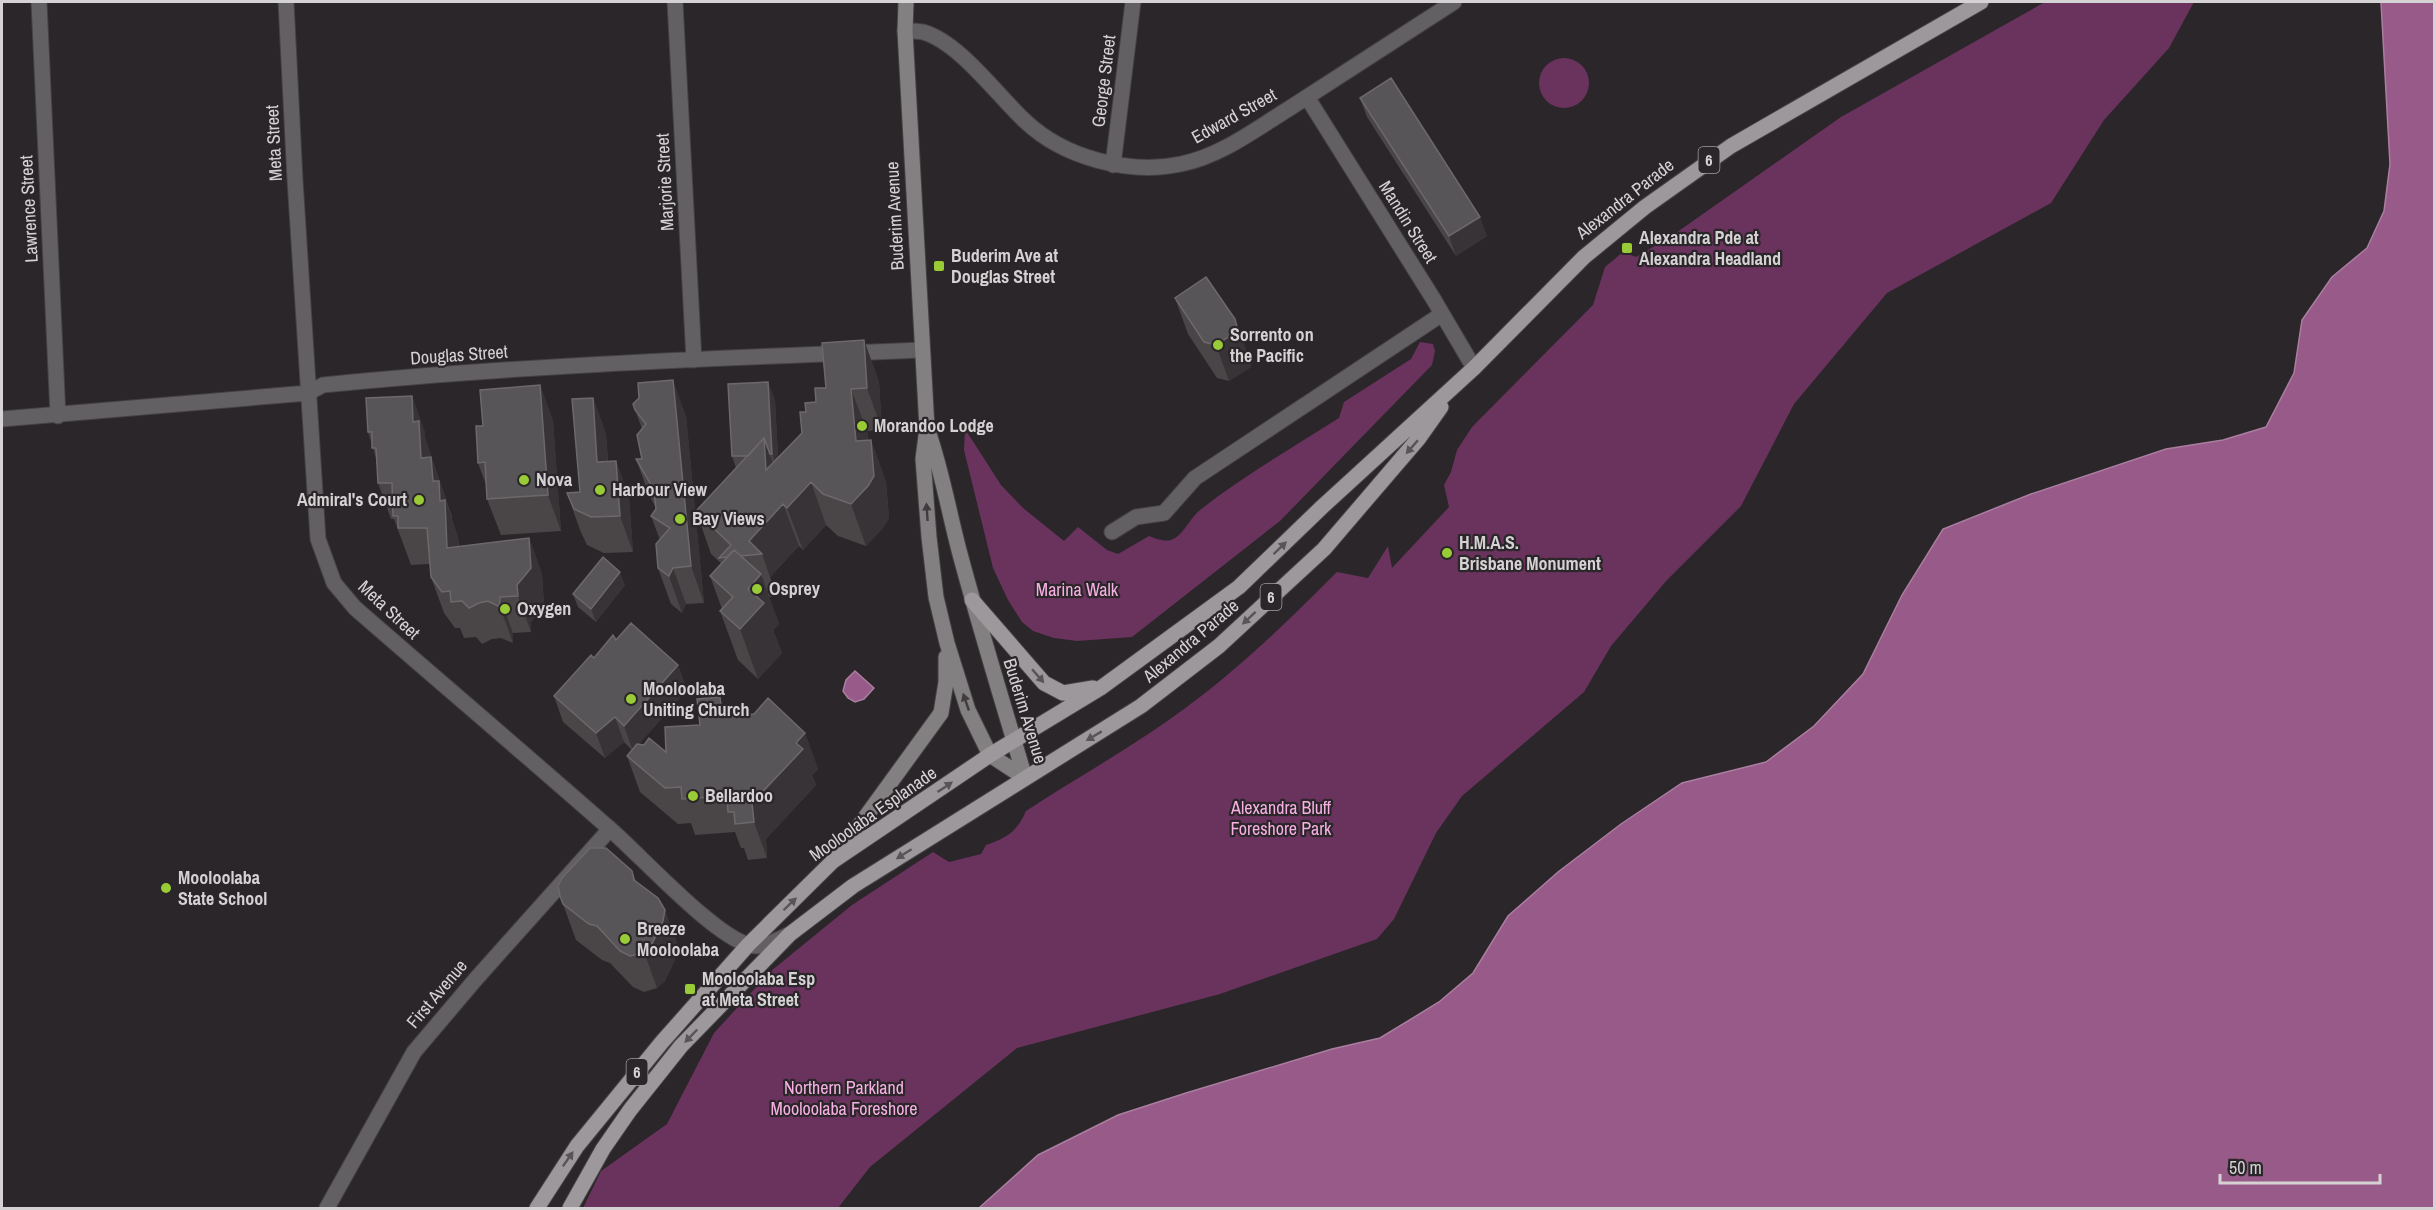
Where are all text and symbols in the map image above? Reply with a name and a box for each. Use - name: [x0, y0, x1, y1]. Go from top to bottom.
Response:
- street label: George Street: [1085, 33, 1122, 128]
- street label: Edward Street: [1187, 82, 1281, 149]
- street label: Meta Street: [259, 104, 288, 182]
- street label: Marjorie Street: [649, 133, 680, 231]
- road number: 6: [1698, 147, 1720, 173]
- street label: Alexandra Parade: [1570, 152, 1679, 245]
- street label: Lawrence Street: [13, 155, 44, 263]
- street label: Buderim Avenue: [879, 161, 910, 271]
- street label: Mandin Street: [1373, 176, 1444, 268]
- place label: Alexandra Pde at Alexandra Headland: [1639, 225, 1781, 271]
- marker: Alexandra Pde at Alexandra Headland: [1620, 241, 1634, 255]
- place label: Buderim Ave at Douglas Street: [951, 243, 1058, 289]
- marker: Buderim Ave at Douglas Street: [932, 259, 946, 273]
- place label: Sorrento on the Pacific: [1230, 322, 1314, 368]
- marker: Sorrento on the Pacific: [1211, 338, 1225, 352]
- street label: Douglas Street: [409, 339, 509, 370]
- place label: Morandoo Lodge: [874, 413, 994, 438]
- marker: Morandoo Lodge: [855, 419, 869, 433]
- one-way arrow: [1406, 439, 1419, 454]
- place label: Nova: [536, 467, 573, 492]
- marker: Nova: [517, 473, 531, 487]
- place label: Harbour View: [612, 477, 707, 502]
- marker: Harbour View: [593, 483, 607, 497]
- place label: Admiral's Court: [297, 487, 407, 512]
- marker: Admiral's Court: [412, 493, 426, 507]
- one-way arrow: [922, 502, 932, 521]
- place label: Bay Views: [692, 506, 765, 531]
- marker: Bay Views: [673, 512, 687, 526]
- place label: H.M.A.S. Brisbane Monument: [1459, 530, 1601, 576]
- one-way arrow: [1273, 541, 1287, 555]
- marker: H.M.A.S. Brisbane Monument: [1440, 546, 1454, 560]
- street label: Meta Street: [353, 574, 426, 645]
- place label: Osprey: [769, 576, 821, 601]
- park label: Marina Walk: [1036, 577, 1119, 602]
- marker: Osprey: [750, 582, 764, 596]
- road number: 6: [1260, 584, 1282, 610]
- street label: Alexandra Parade: [1137, 593, 1244, 689]
- place label: Oxygen: [517, 596, 571, 621]
- marker: Oxygen: [498, 602, 512, 616]
- one-way arrow: [1241, 611, 1256, 625]
- street label: Buderim Avenue: [998, 655, 1053, 767]
- one-way arrow: [1031, 668, 1045, 683]
- place label: Mooloolaba Uniting Church: [643, 676, 750, 722]
- marker: Mooloolaba Uniting Church: [624, 692, 638, 706]
- one-way arrow: [960, 693, 970, 711]
- one-way arrow: [1086, 730, 1102, 741]
- street label: Mooloolaba Esplanade: [804, 760, 941, 867]
- one-way arrow: [936, 781, 952, 793]
- place label: Bellardoo: [705, 783, 773, 808]
- marker: Bellardoo: [686, 789, 700, 803]
- park label: Alexandra Bluff Foreshore Park: [1230, 795, 1332, 841]
- one-way arrow: [896, 848, 912, 859]
- place label: Mooloolaba State School: [178, 865, 267, 911]
- marker: Mooloolaba State School: [159, 881, 173, 895]
- one-way arrow: [782, 897, 797, 911]
- place label: Breeze Mooloolaba: [637, 916, 720, 962]
- marker: Breeze Mooloolaba: [618, 932, 632, 946]
- street label: First Avenue: [400, 954, 473, 1033]
- place label: Mooloolaba Esp at Meta Street: [702, 966, 815, 1012]
- marker: Mooloolaba Esp at Meta Street: [683, 982, 697, 996]
- one-way arrow: [684, 1029, 698, 1044]
- road number: 6: [626, 1059, 648, 1085]
- park label: Northern Parkland Mooloolaba Foreshore: [771, 1075, 917, 1121]
- scale bar: [2220, 1147, 2380, 1185]
- one-way arrow: [562, 1151, 574, 1167]
- text: 50 m: [2229, 1155, 2262, 1180]

